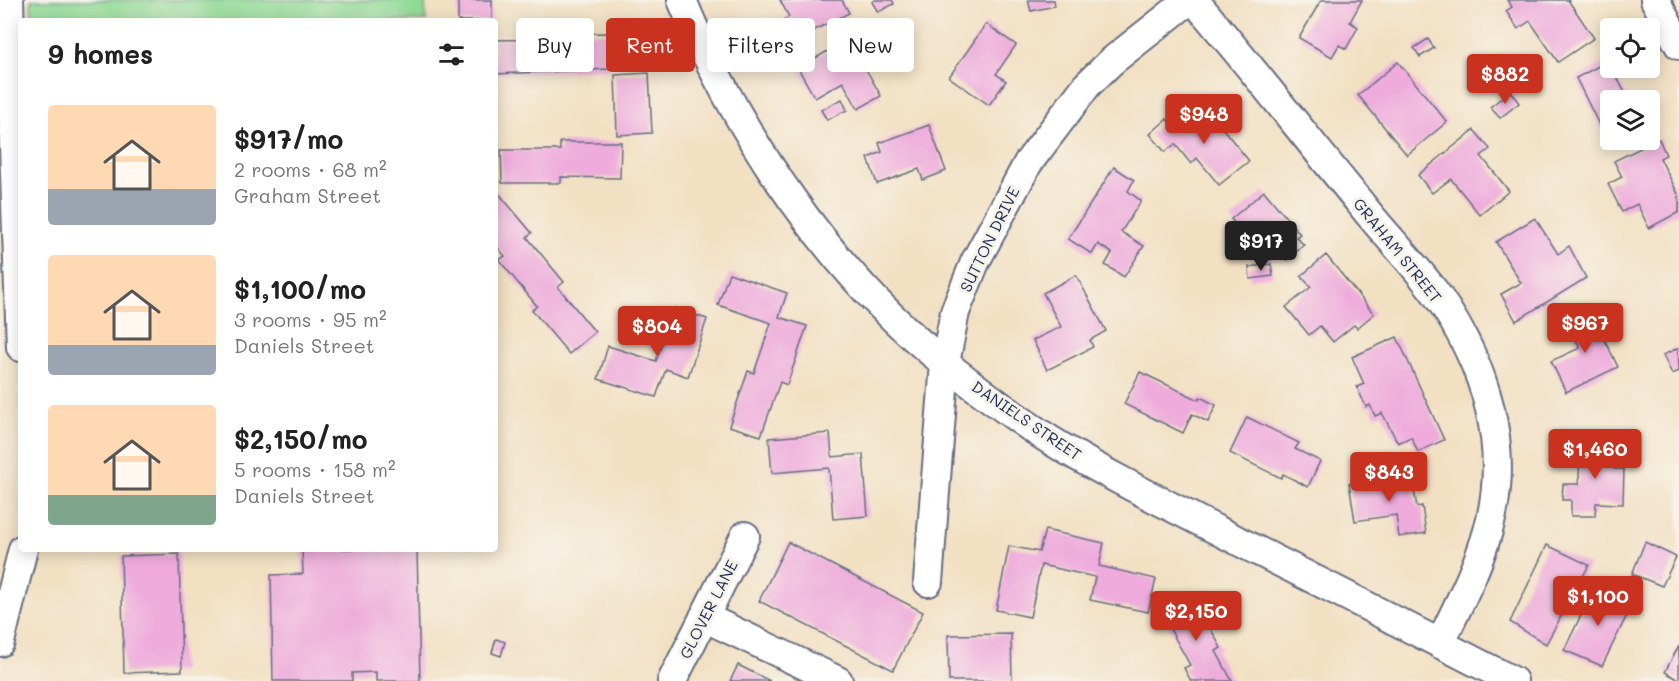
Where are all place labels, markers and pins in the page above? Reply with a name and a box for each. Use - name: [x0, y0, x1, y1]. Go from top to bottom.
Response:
- pin: $882: [1469, 54, 1541, 105]
- pin: $948: [1168, 94, 1240, 145]
- pin: $917: [1225, 221, 1297, 272]
- pin: $967: [1549, 303, 1621, 354]
- pin: $804: [621, 306, 693, 357]
- pin: $1,460: [1546, 429, 1644, 480]
- pin: $843: [1353, 452, 1425, 503]
- pin: $1,100: [1549, 576, 1647, 627]
- pin: $2,150: [1147, 591, 1245, 642]

